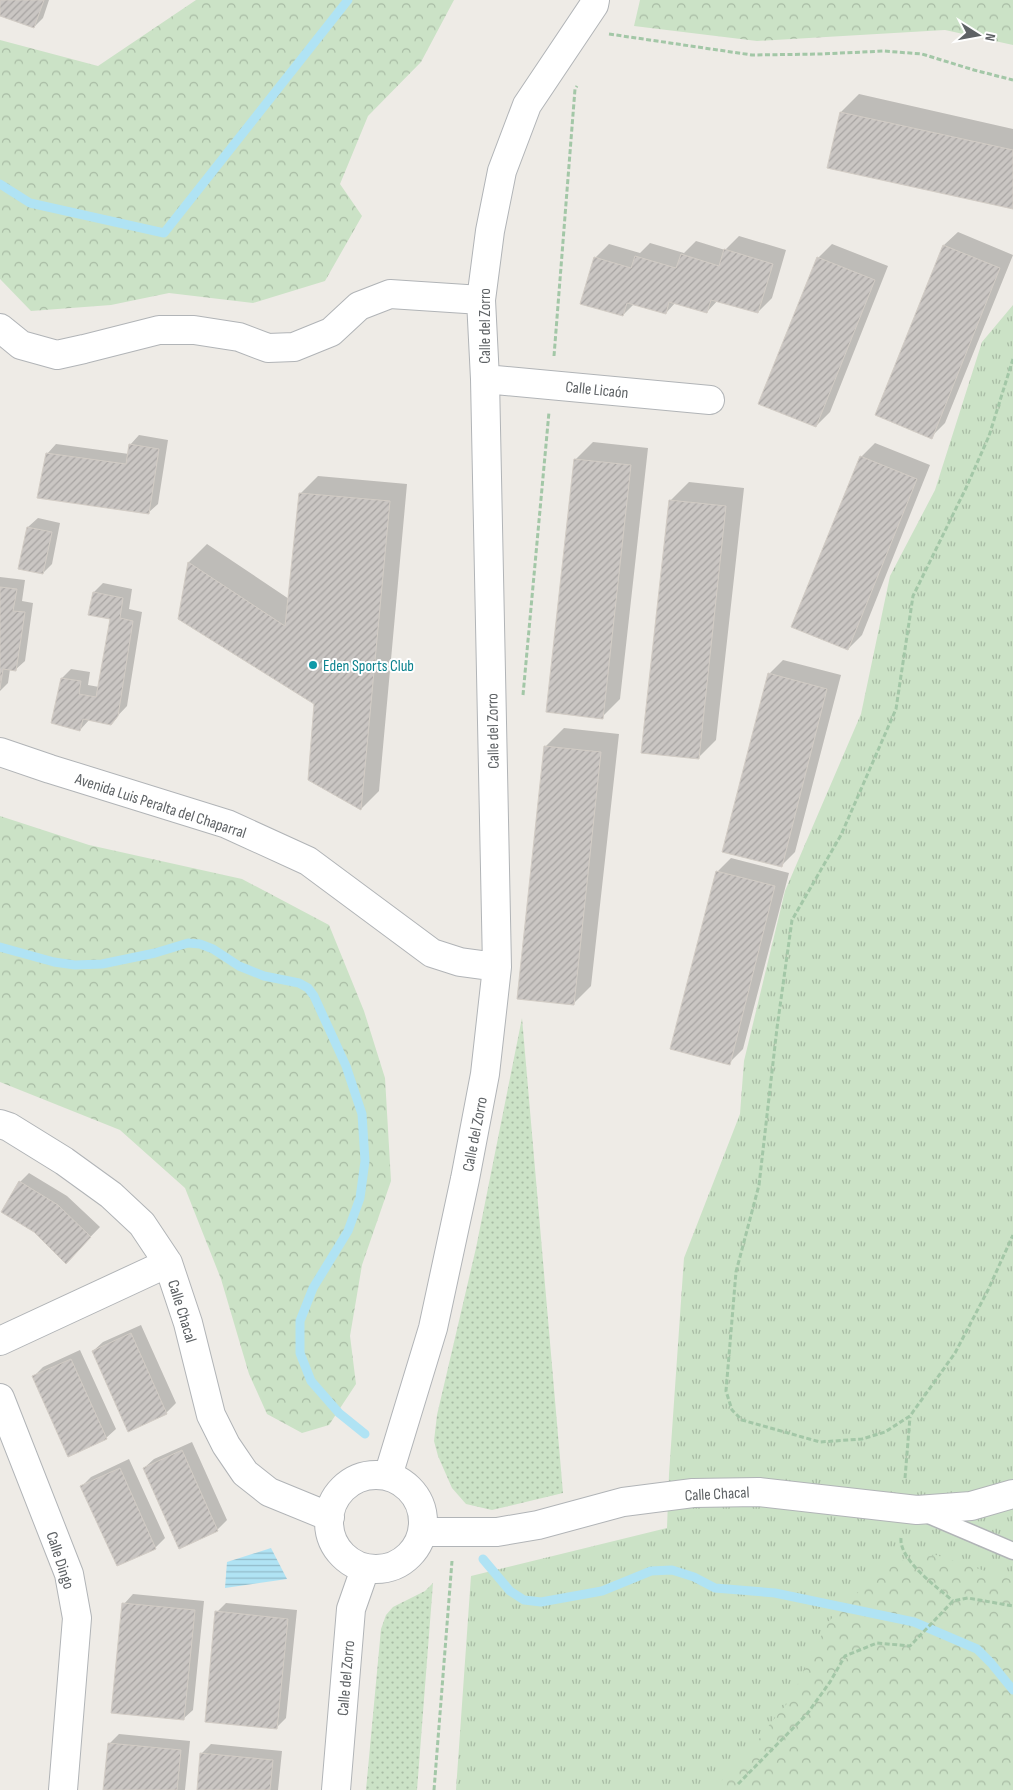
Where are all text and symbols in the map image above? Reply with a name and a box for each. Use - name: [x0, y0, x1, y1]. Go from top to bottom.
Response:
- north arrow: [953, 10, 1003, 60]
- text: N: [981, 32, 999, 43]
- street label: Calle del Zorro: [476, 288, 495, 364]
- street label: Calle Licaón: [564, 378, 629, 403]
- place label: Eden Sports Club: [323, 657, 414, 676]
- marker: Eden Sports Club: [307, 659, 319, 671]
- street label: Calle del Zorro: [483, 693, 504, 769]
- street label: Avenida Luis Peralta del Chaparral: [72, 769, 248, 843]
- street label: Calle del Zorro: [459, 1095, 492, 1173]
- street label: Calle Chacal: [163, 1278, 200, 1345]
- street label: Calle Chacal: [684, 1483, 750, 1506]
- street label: Calle Dingo: [41, 1529, 78, 1592]
- street label: Calle del Zorro: [334, 1640, 359, 1717]

